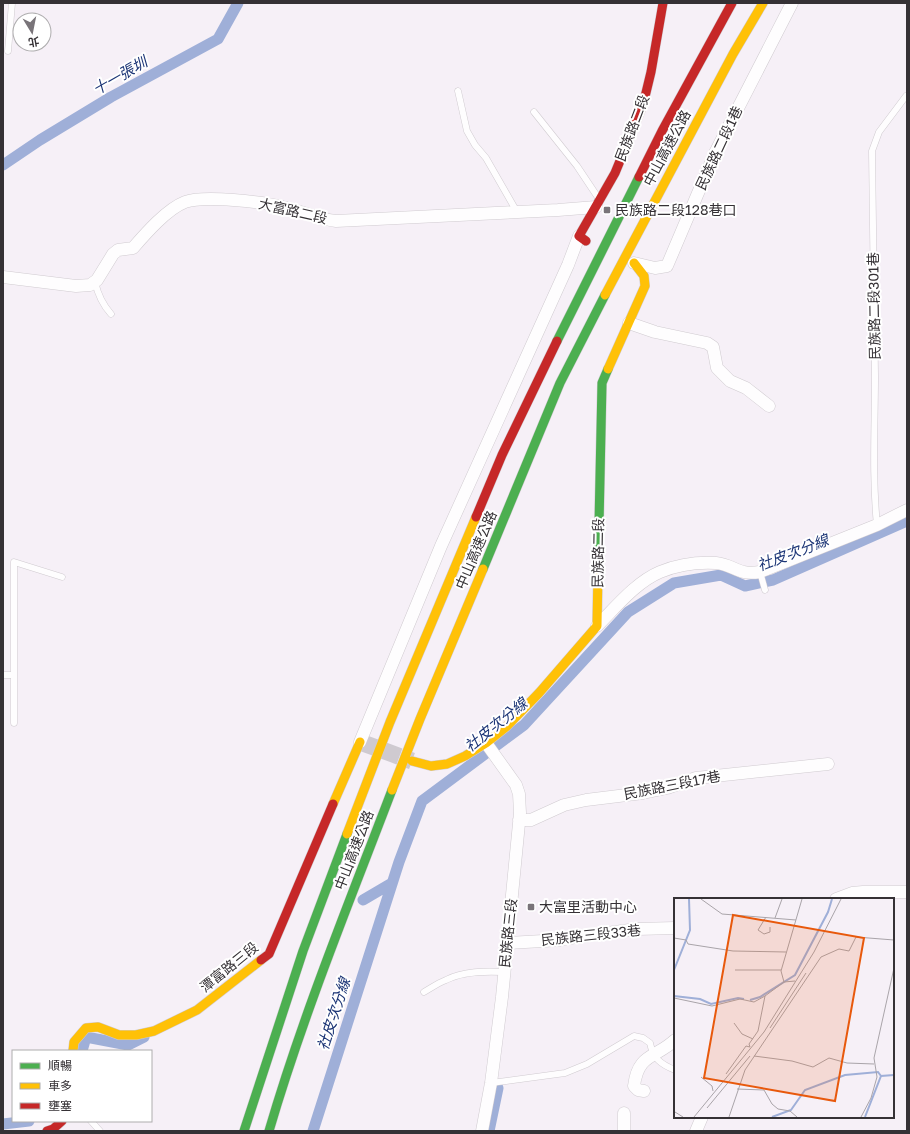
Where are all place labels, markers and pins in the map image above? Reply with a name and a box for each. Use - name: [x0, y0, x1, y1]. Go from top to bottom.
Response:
- place label: 民族路二段128巷口: [615, 201, 736, 218]
- marker: 民族路二段128巷口: [602, 205, 612, 215]
- place label: 大富里活動中心: [539, 898, 637, 915]
- marker: 大富里活動中心: [526, 902, 536, 912]

